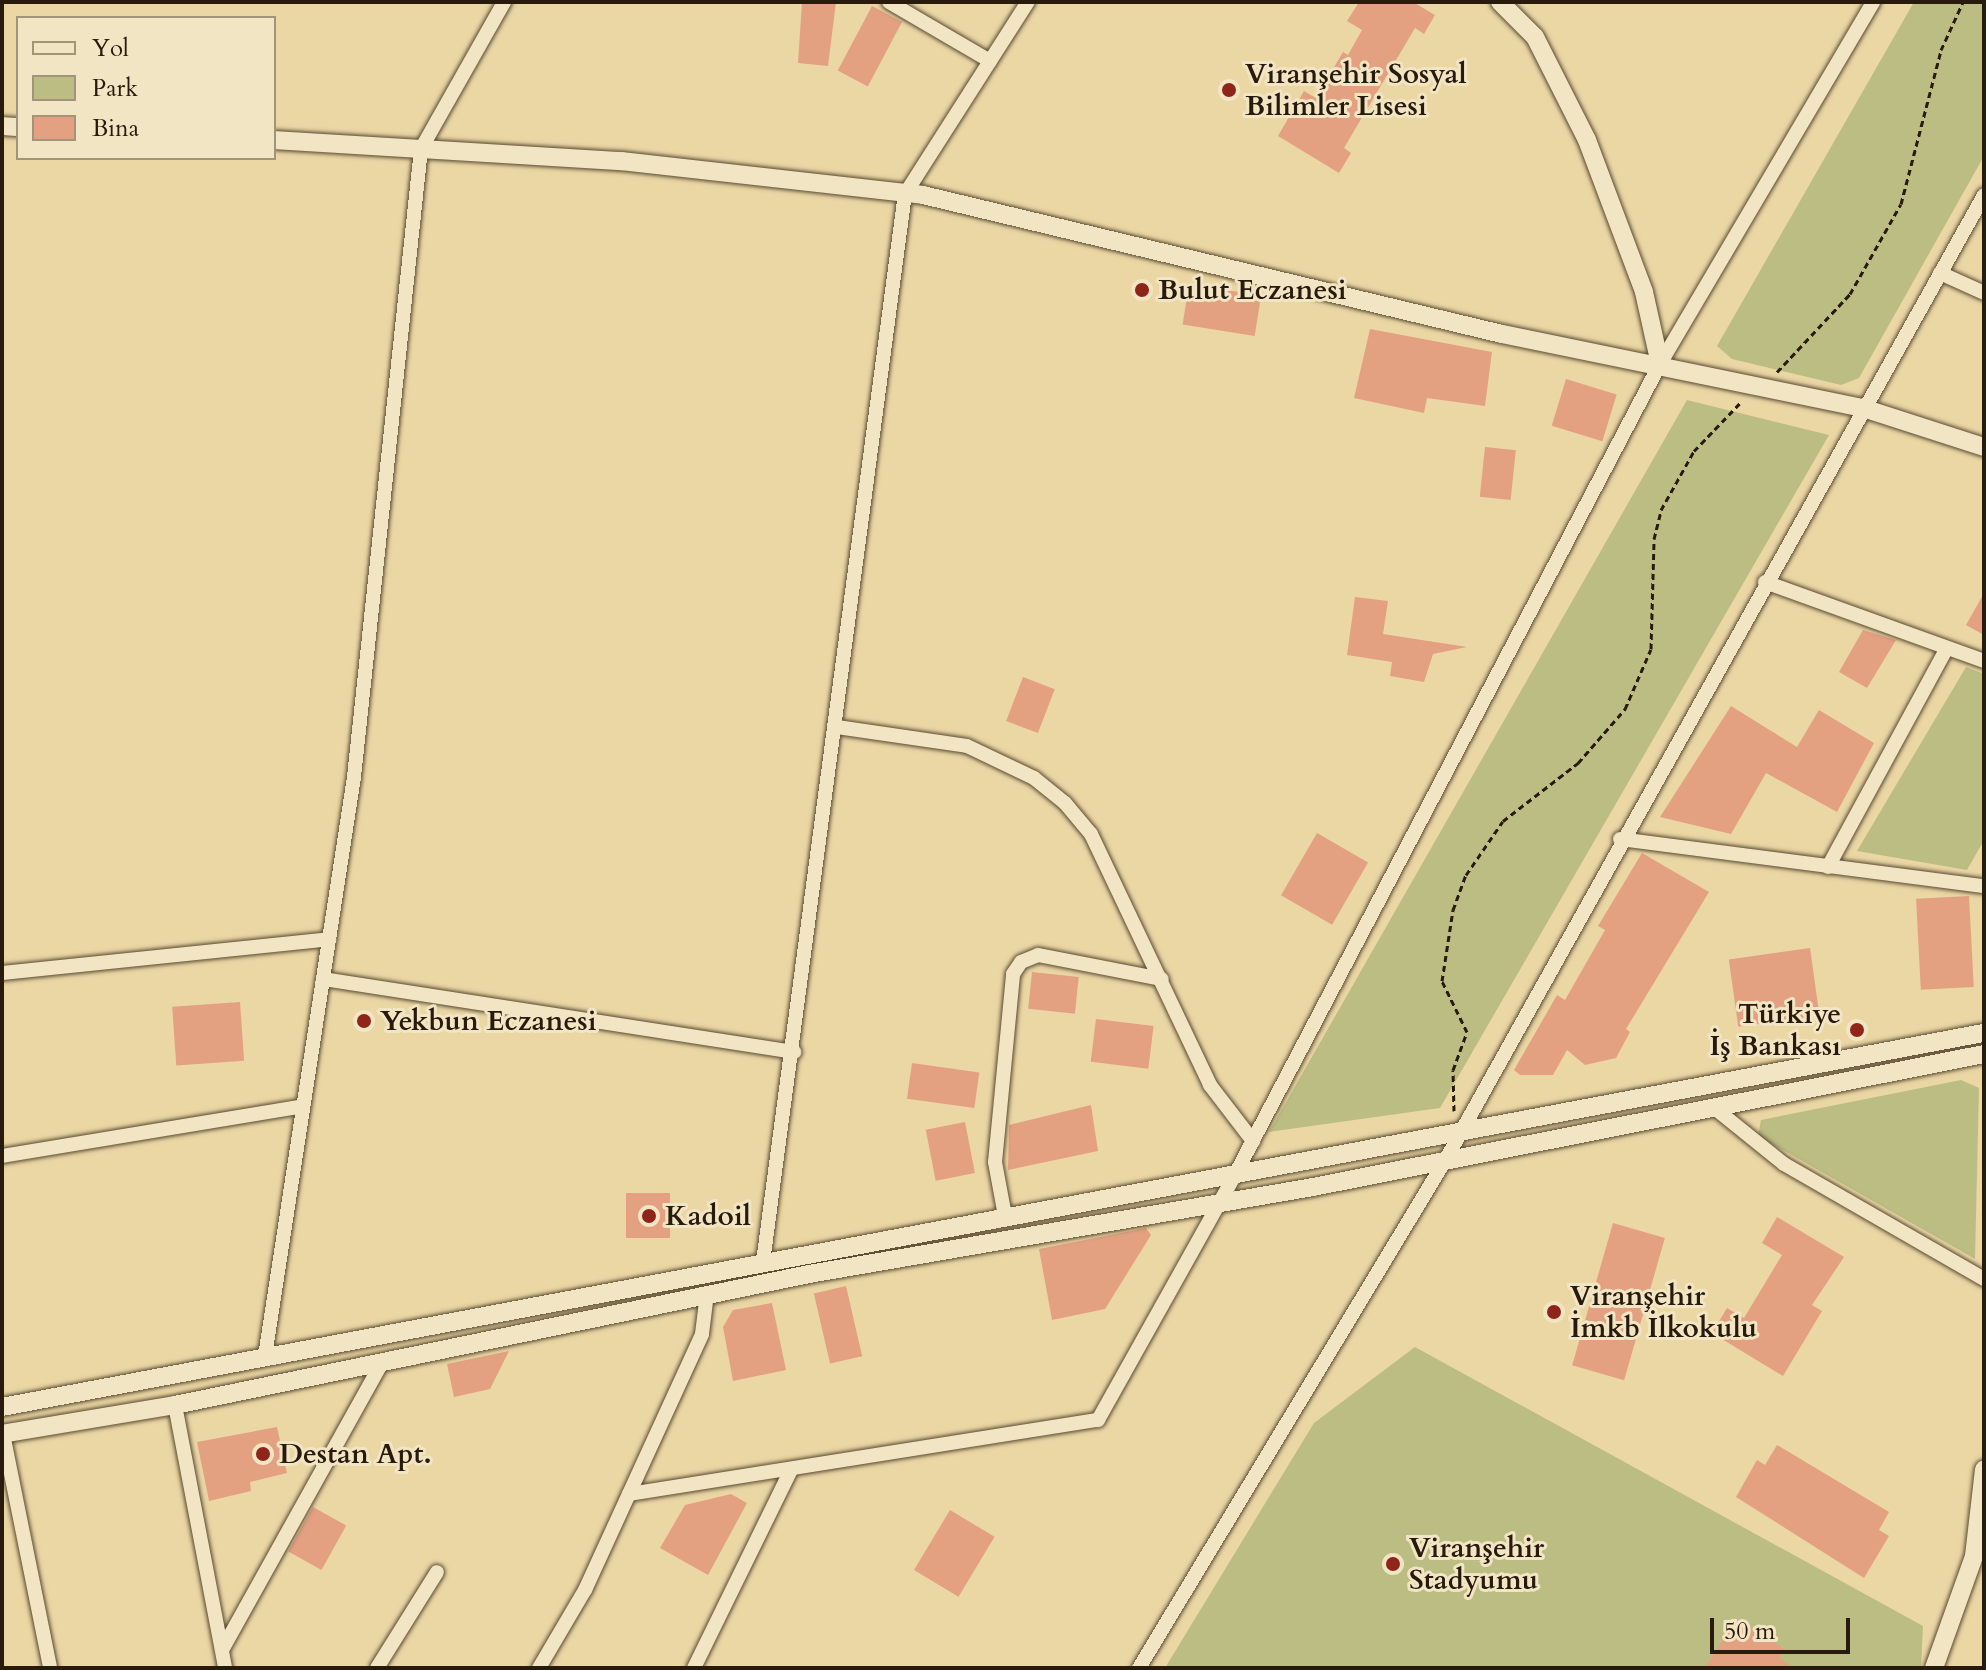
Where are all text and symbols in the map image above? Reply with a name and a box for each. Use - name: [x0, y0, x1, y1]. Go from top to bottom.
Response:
- legend: [16, 16, 276, 160]
- text: Yol: [92, 32, 129, 65]
- place label: Viranşehir Sosyal Bilimler Lisesi: [1245, 57, 1467, 123]
- text: Park: [92, 72, 138, 105]
- marker: Viranşehir Sosyal Bilimler Lisesi: [1220, 81, 1238, 99]
- text: Bina: [92, 112, 139, 145]
- place label: Bulut Eczanesi: [1158, 273, 1347, 307]
- marker: Bulut Eczanesi: [1133, 281, 1151, 299]
- place label: Türkiye İş Bankası: [1710, 997, 1841, 1063]
- place label: Yekbun Eczanesi: [380, 1004, 597, 1038]
- marker: Yekbun Eczanesi: [355, 1012, 373, 1030]
- marker: Türkiye İş Bankası: [1848, 1021, 1866, 1039]
- place label: Kadoil: [665, 1199, 751, 1233]
- marker: Kadoil: [640, 1207, 658, 1225]
- place label: Viranşehir İmkb İlkokulu: [1570, 1279, 1757, 1345]
- marker: Viranşehir İmkb İlkokulu: [1545, 1303, 1563, 1321]
- place label: Destan Apt.: [279, 1437, 432, 1471]
- marker: Destan Apt.: [254, 1445, 272, 1463]
- place label: Viranşehir Stadyumu: [1409, 1531, 1544, 1597]
- marker: Viranşehir Stadyumu: [1384, 1555, 1402, 1573]
- scale bar: [1714, 1602, 1854, 1652]
- text: 50 m: [1724, 1615, 1775, 1648]

